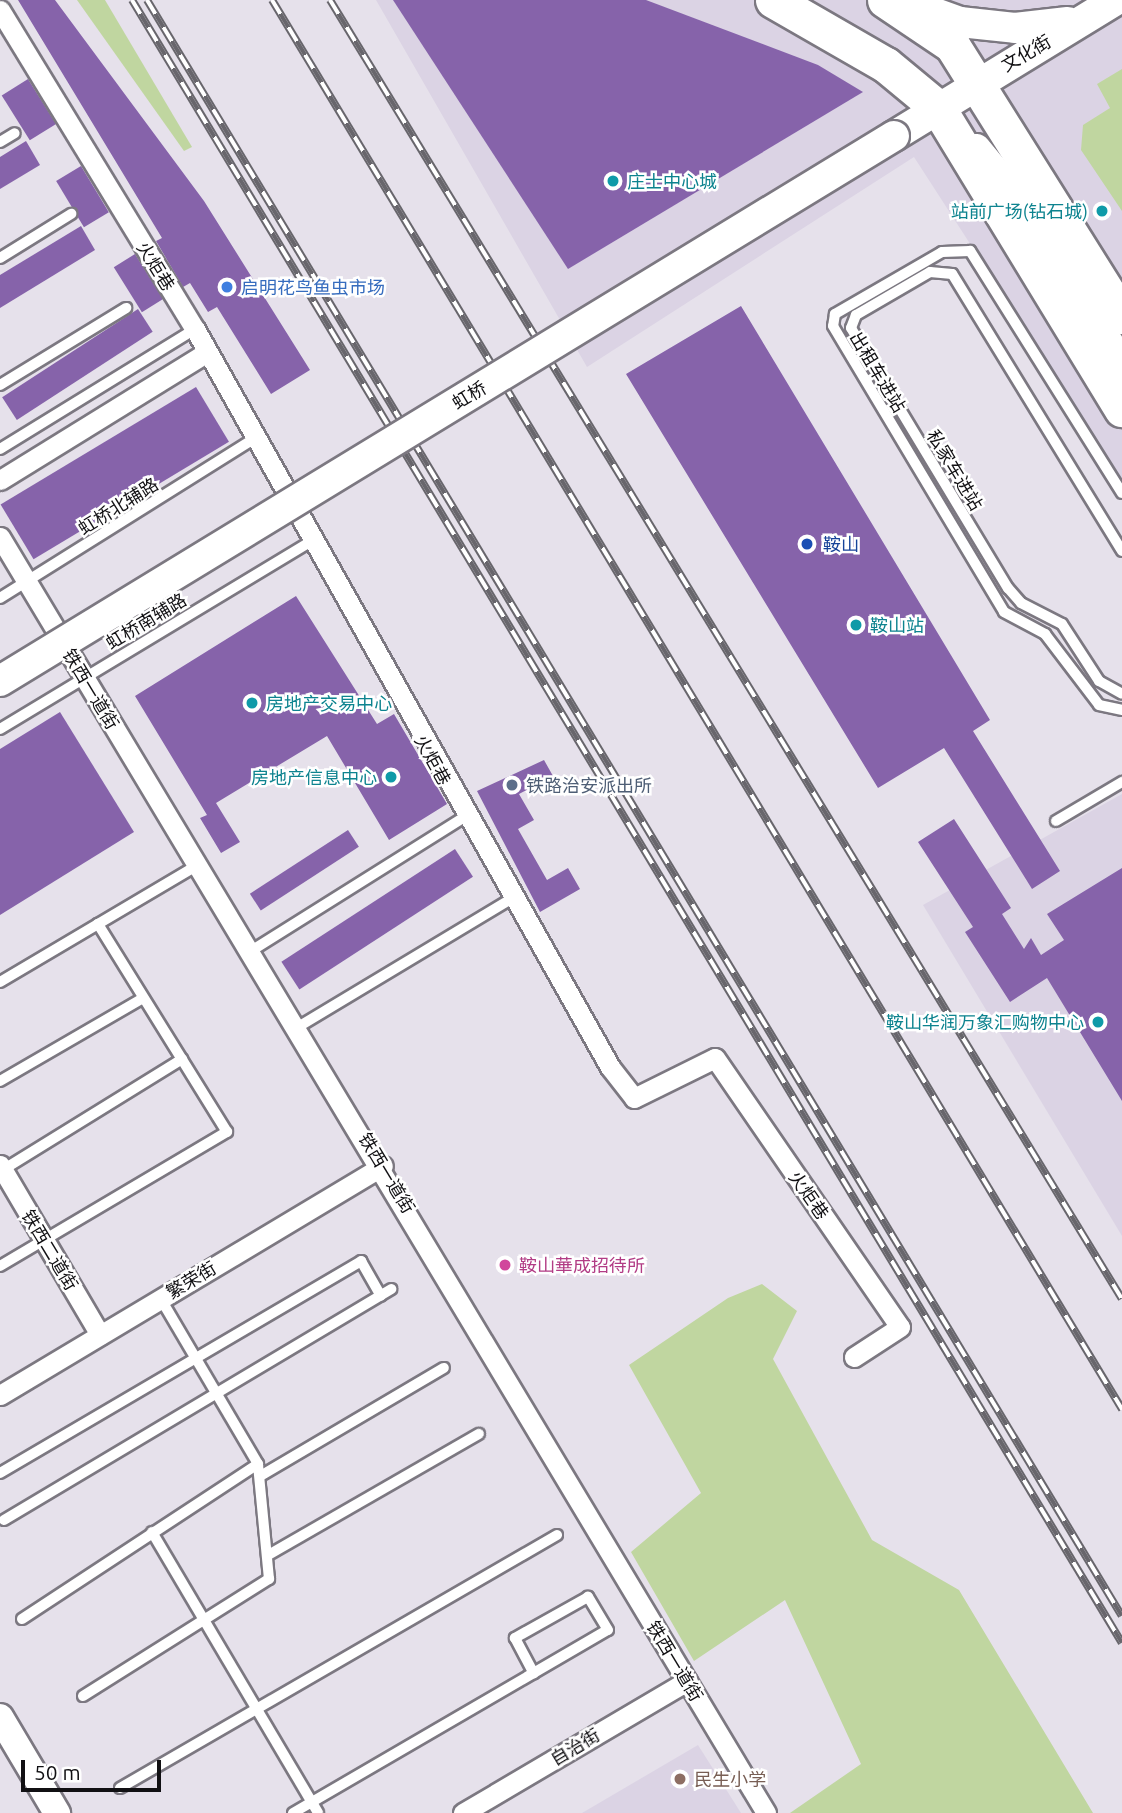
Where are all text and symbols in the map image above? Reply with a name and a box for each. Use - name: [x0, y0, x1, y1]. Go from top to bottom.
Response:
- street label: 文化街: [997, 30, 1055, 76]
- place label: 庄士中心城: [627, 170, 717, 192]
- marker: 庄士中心城: [605, 173, 621, 189]
- place label: 站前广场(钻石城): [951, 200, 1088, 222]
- marker: 站前广场(钻石城): [1094, 203, 1110, 219]
- street label: 火炬巷: [133, 237, 179, 295]
- place label: 启明花鸟鱼虫市场: [241, 276, 385, 298]
- marker: 启明花鸟鱼虫市场: [219, 279, 235, 295]
- street label: 出租车进站: [846, 328, 910, 416]
- street label: 虹桥: [448, 376, 490, 414]
- street label: 私家车进站: [923, 426, 987, 514]
- street label: 虹桥北辅路: [74, 473, 162, 539]
- place label: 鞍山: [823, 533, 859, 555]
- marker: 鞍山: [797, 534, 817, 554]
- street label: 虹桥南辅路: [102, 589, 190, 653]
- place label: 鞍山站: [870, 614, 924, 636]
- marker: 鞍山站: [848, 617, 864, 633]
- street label: 铁西一道街: [59, 645, 123, 733]
- place label: 房地产交易中心: [266, 692, 392, 714]
- marker: 房地产交易中心: [244, 695, 260, 711]
- street label: 火炬巷: [410, 731, 456, 789]
- place label: 房地产信息中心: [251, 766, 377, 788]
- marker: 房地产信息中心: [383, 769, 399, 785]
- place label: 铁路治安派出所: [526, 774, 652, 796]
- marker: 铁路治安派出所: [504, 777, 520, 793]
- place label: 鞍山华润万象汇购物中心: [886, 1011, 1084, 1033]
- marker: 鞍山华润万象汇购物中心: [1090, 1014, 1106, 1030]
- street label: 铁西一道街: [355, 1129, 419, 1217]
- street label: 火炬巷: [785, 1167, 833, 1223]
- street label: 铁西二道街: [18, 1206, 82, 1294]
- place label: 鞍山華成招待所: [519, 1254, 645, 1276]
- street label: 繁荣街: [162, 1257, 220, 1303]
- marker: 鞍山華成招待所: [497, 1257, 513, 1273]
- street label: 铁西一道街: [643, 1617, 707, 1705]
- street label: 自治街: [546, 1724, 604, 1770]
- scale bar: [24, 1746, 164, 1790]
- text: 50 m: [34, 1760, 81, 1784]
- place label: 民生小学: [694, 1768, 766, 1790]
- marker: 民生小学: [672, 1771, 688, 1787]

